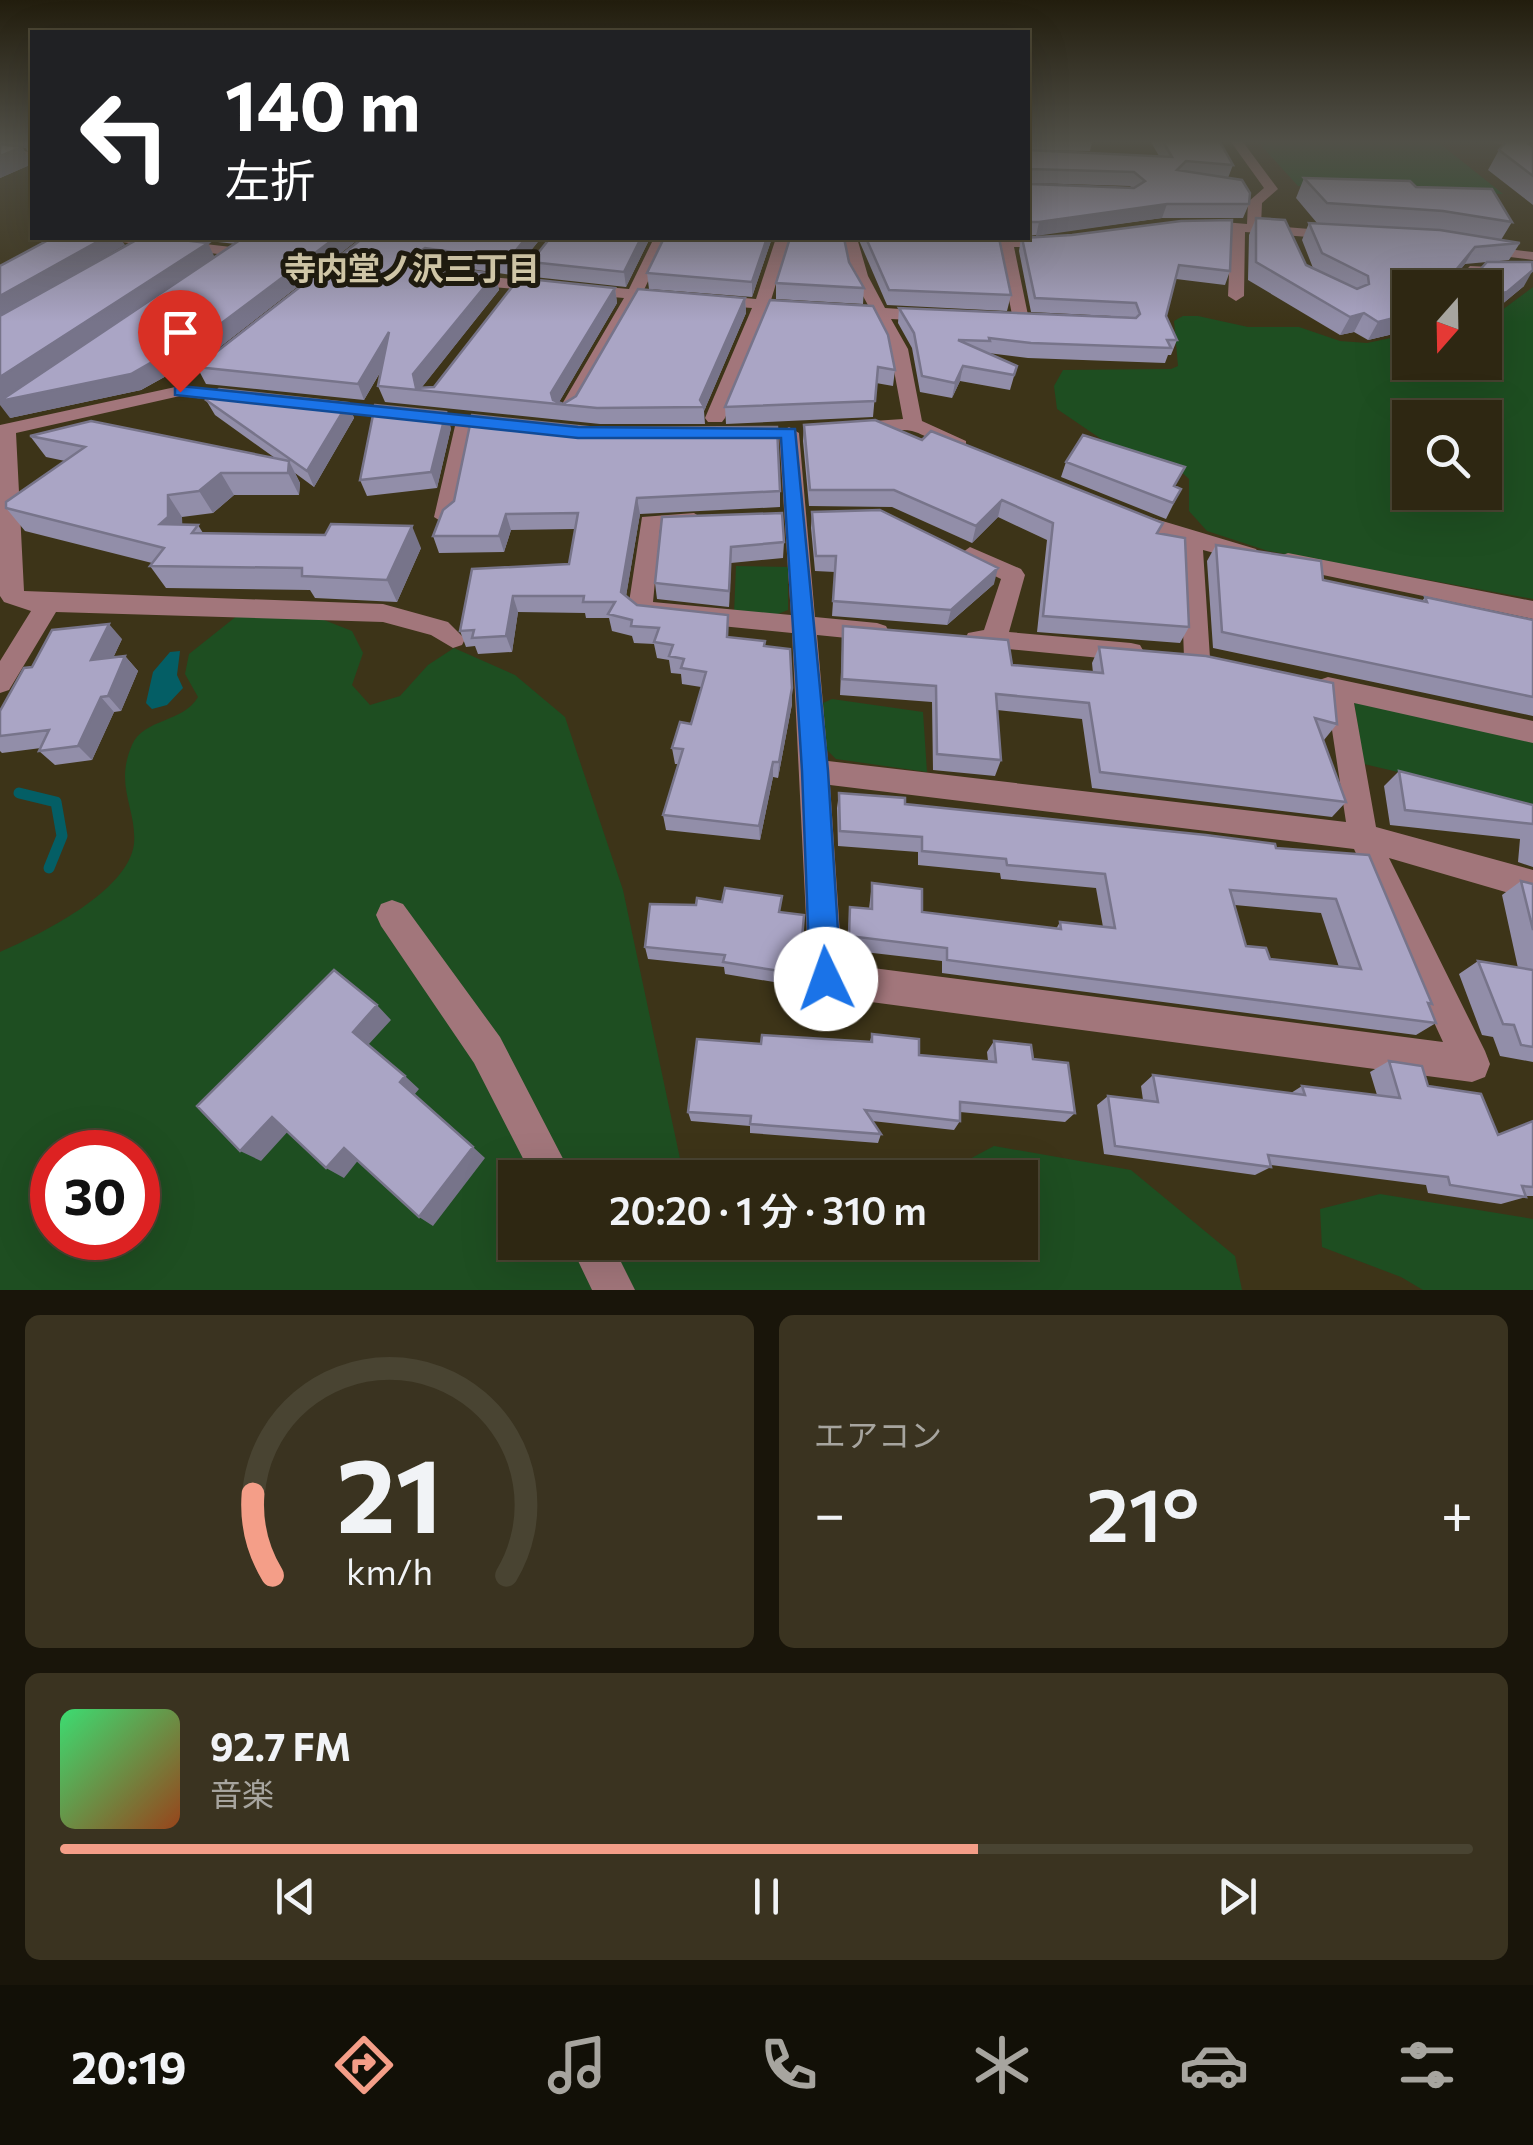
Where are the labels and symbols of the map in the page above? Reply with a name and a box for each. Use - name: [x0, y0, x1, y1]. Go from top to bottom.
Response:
- district label: 寺内堂ノ沢三丁目: [284, 247, 540, 287]
- north arrow: [1392, 270, 1502, 380]
- pin: [138, 290, 223, 393]
- position arrow: [774, 927, 878, 1031]
- speed limit sign: 30: [30, 1130, 160, 1260]

